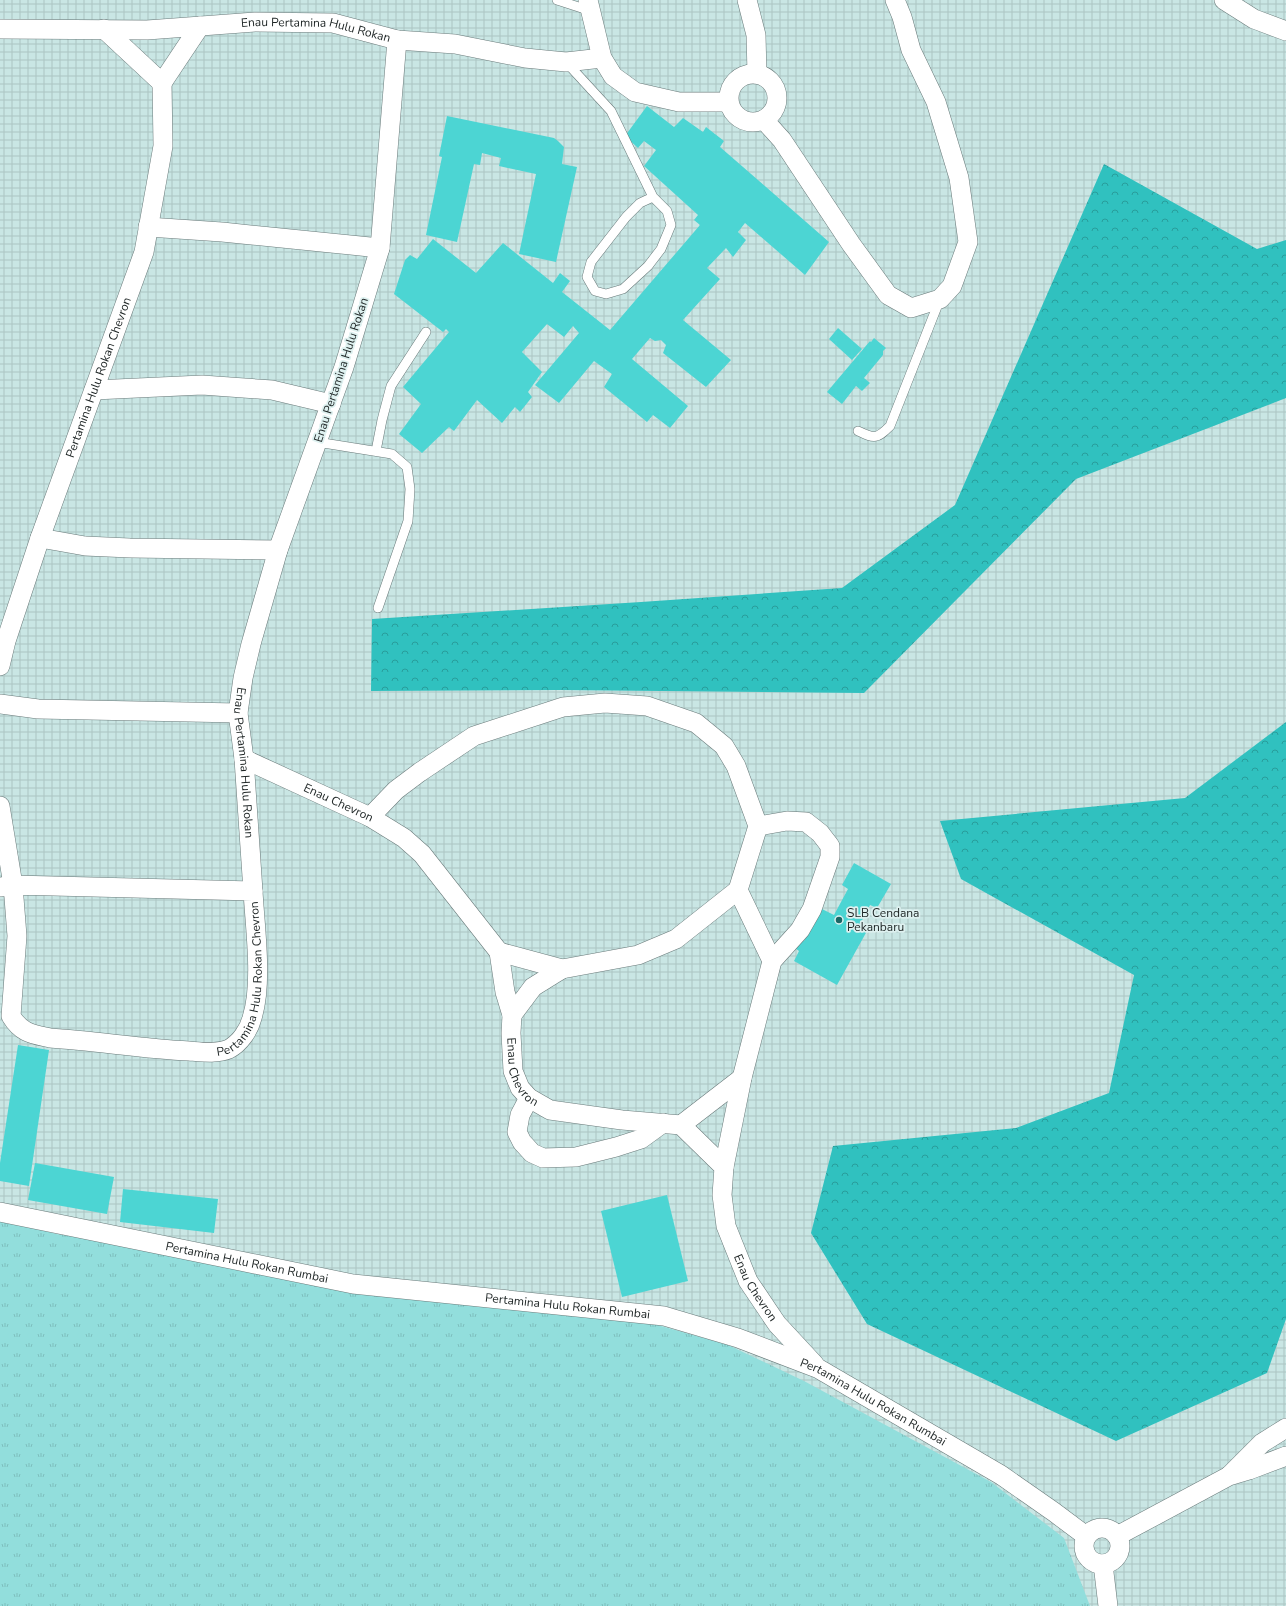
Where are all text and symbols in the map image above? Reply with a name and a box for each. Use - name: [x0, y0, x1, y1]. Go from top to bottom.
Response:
- street label: Enau Pertamina Hulu Rokan: [240, 14, 392, 46]
- street label: Pertamina Hulu Rokan Chevron: [62, 295, 135, 460]
- street label: Enau Pertamina Hulu Rokan: [310, 296, 372, 444]
- street label: Enau Pertamina Hulu Rokan: [230, 686, 257, 838]
- street label: Enau Chevron: [301, 780, 376, 825]
- street label: Pertamina Hulu Rokan Chevron: [215, 901, 266, 1060]
- place label: SLB Cendana Pekanbaru: [847, 905, 919, 935]
- marker: SLB Cendana Pekanbaru: [834, 915, 844, 925]
- street label: Enau Chevron: [503, 1037, 541, 1110]
- street label: Pertamina Hulu Rokan Rumbai: [164, 1238, 330, 1287]
- street label: Enau Chevron: [730, 1252, 781, 1324]
- street label: Pertamina Hulu Rokan Rumbai: [484, 1290, 651, 1323]
- street label: Pertamina Hulu Rokan Rumbai: [798, 1355, 949, 1449]

